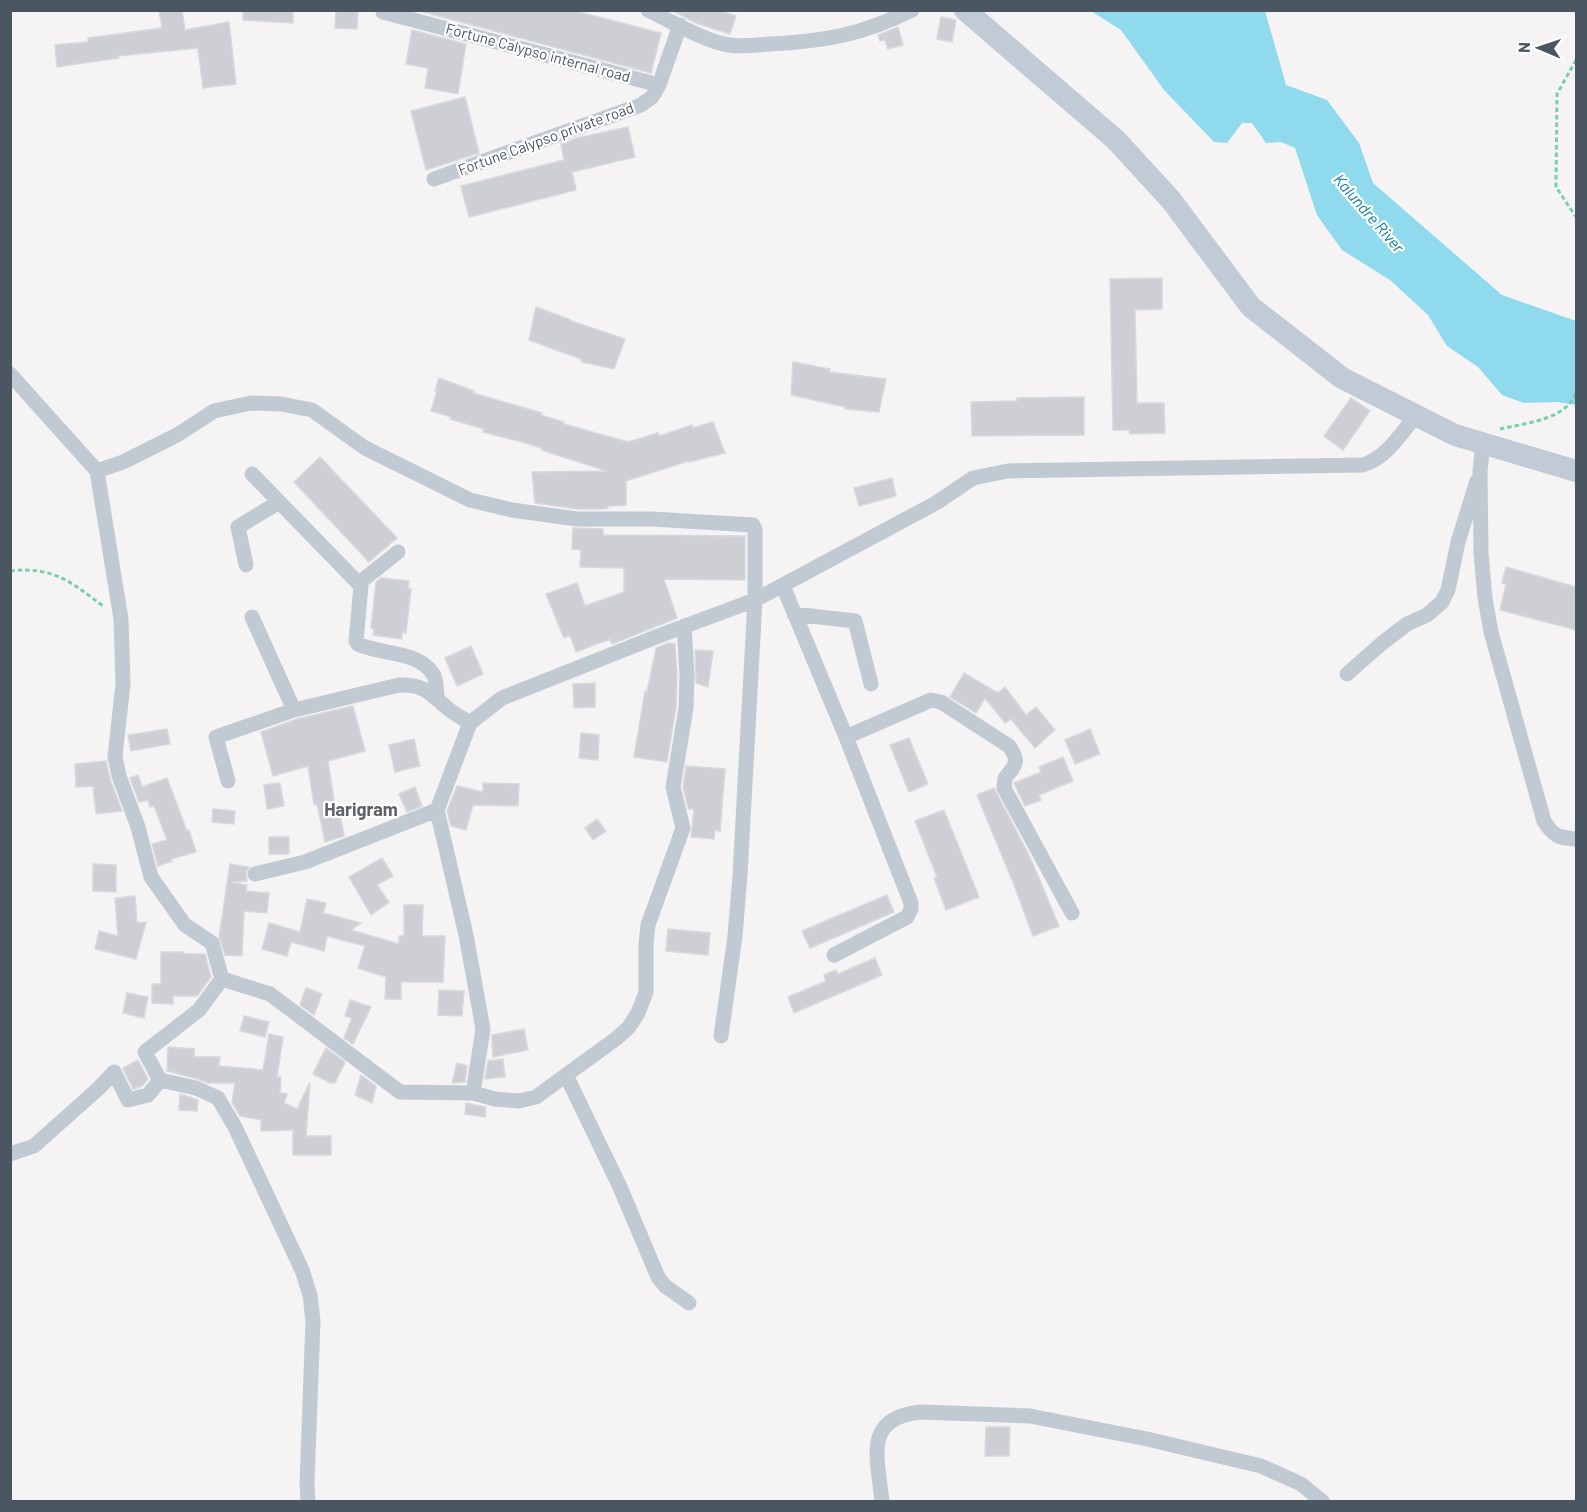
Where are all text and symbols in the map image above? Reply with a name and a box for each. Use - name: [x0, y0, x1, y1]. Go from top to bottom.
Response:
- north arrow: [1509, 18, 1569, 78]
- street label: Fortune Calypso internal road: [444, 19, 632, 85]
- text: N: [1514, 42, 1533, 53]
- street label: Fortune Calypso private road: [455, 98, 636, 178]
- water label: Kalundre River: [1330, 170, 1410, 257]
- district label: Harigram: [324, 798, 398, 820]

